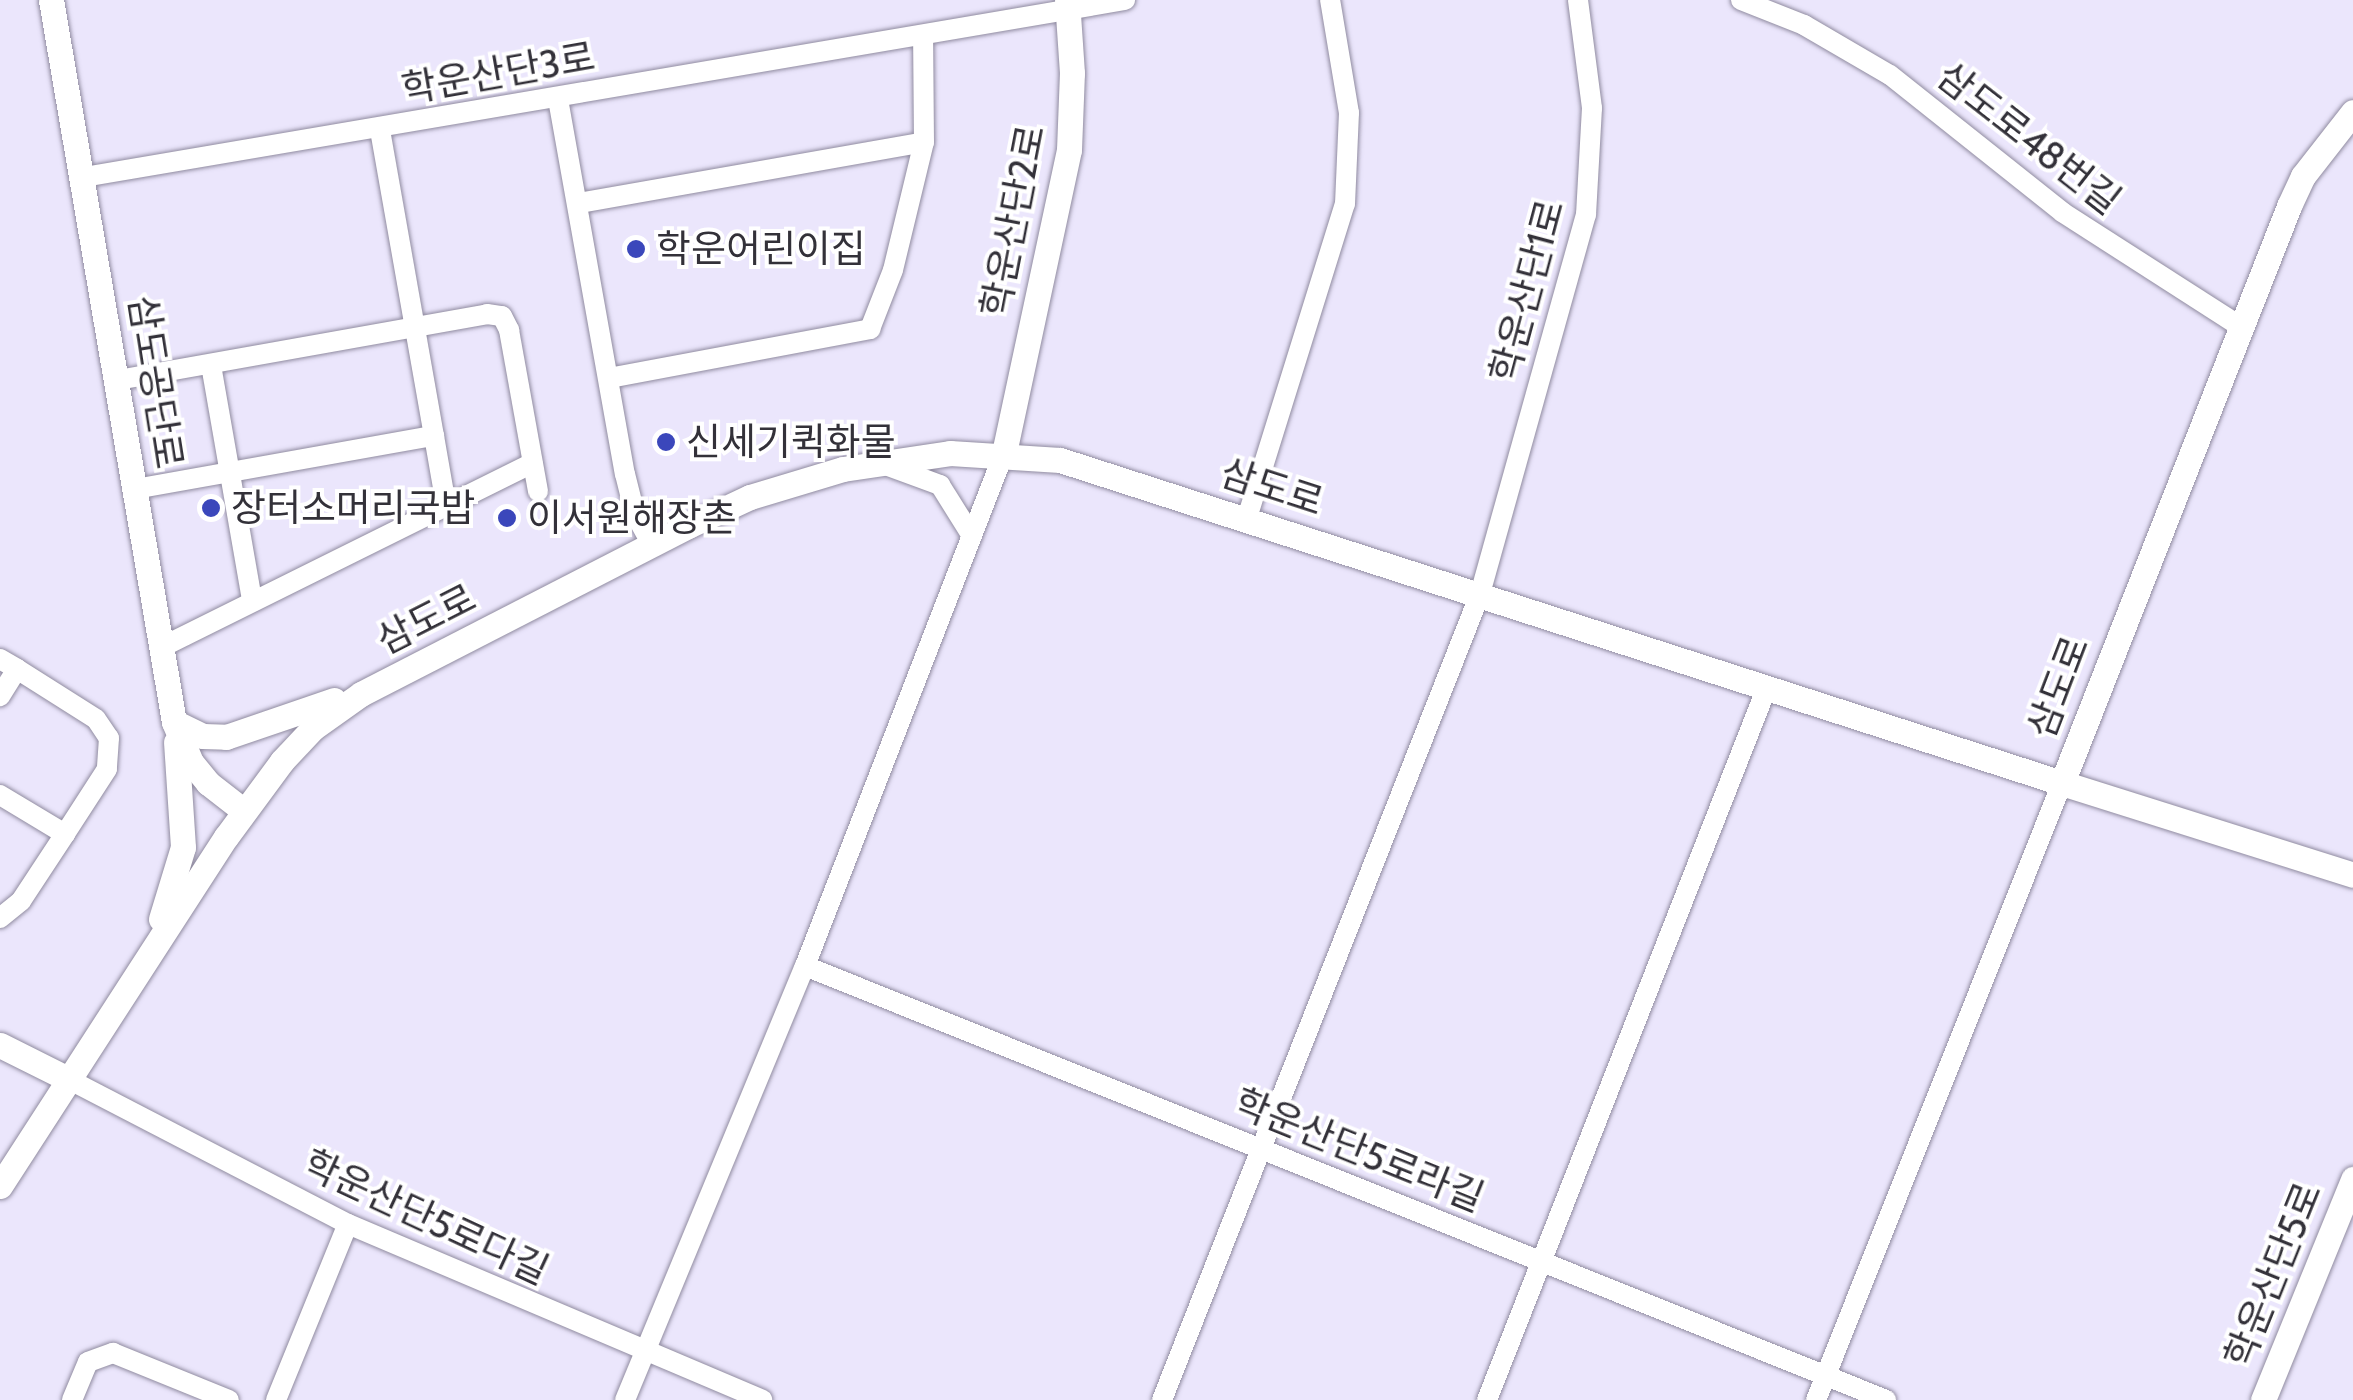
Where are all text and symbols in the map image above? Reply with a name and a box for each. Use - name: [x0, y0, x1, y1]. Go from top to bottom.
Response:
- street label: 학운산단3로: [398, 34, 598, 112]
- street label: 삼도로48번길: [1928, 52, 2130, 224]
- street label: 학운산단2로: [972, 121, 1054, 321]
- street label: 학운산단1로: [1481, 195, 1573, 387]
- place label: 학운어린이집: [656, 226, 866, 272]
- marker: 학운어린이집: [625, 238, 647, 260]
- street label: 삼도공단로: [120, 292, 192, 472]
- place label: 신세기퀵화물: [686, 419, 896, 465]
- marker: 신세기퀵화물: [655, 431, 677, 453]
- street label: 삼도로: [1215, 449, 1329, 525]
- place label: 장터소머리국밥: [231, 485, 476, 531]
- place label: 이서원해장촌: [527, 495, 737, 541]
- marker: 장터소머리국밥: [200, 497, 222, 519]
- marker: 이서원해장촌: [496, 507, 518, 529]
- street label: 삼도로: [369, 575, 483, 663]
- street label: 삼도로: [2018, 630, 2098, 744]
- street label: 학운산단5로라길: [1227, 1079, 1491, 1221]
- street label: 학운산단5로다길: [296, 1140, 556, 1294]
- street label: 학운산단5로: [2215, 1176, 2331, 1374]

